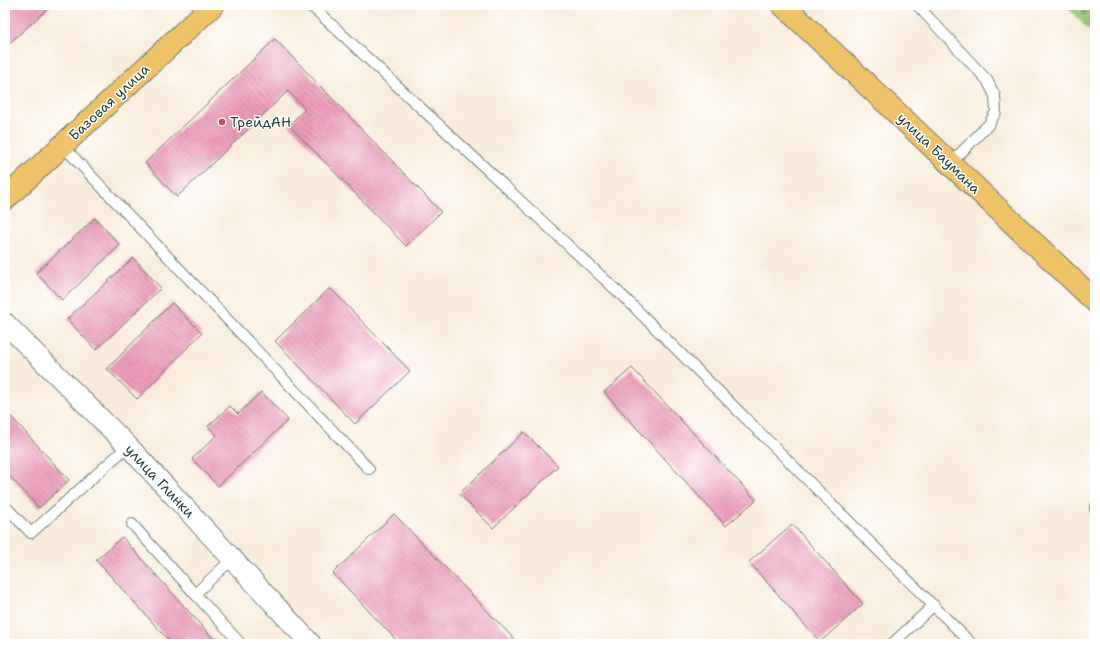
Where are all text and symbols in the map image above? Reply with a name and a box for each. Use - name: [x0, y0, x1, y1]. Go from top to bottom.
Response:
- street label: Базовая улица: [65, 60, 153, 144]
- street label: улица Баумана: [894, 109, 985, 198]
- place label: ТрейдАН: [230, 113, 291, 131]
- marker: ТрейдАН: [217, 117, 227, 127]
- street label: улица Глинки: [121, 440, 199, 522]

